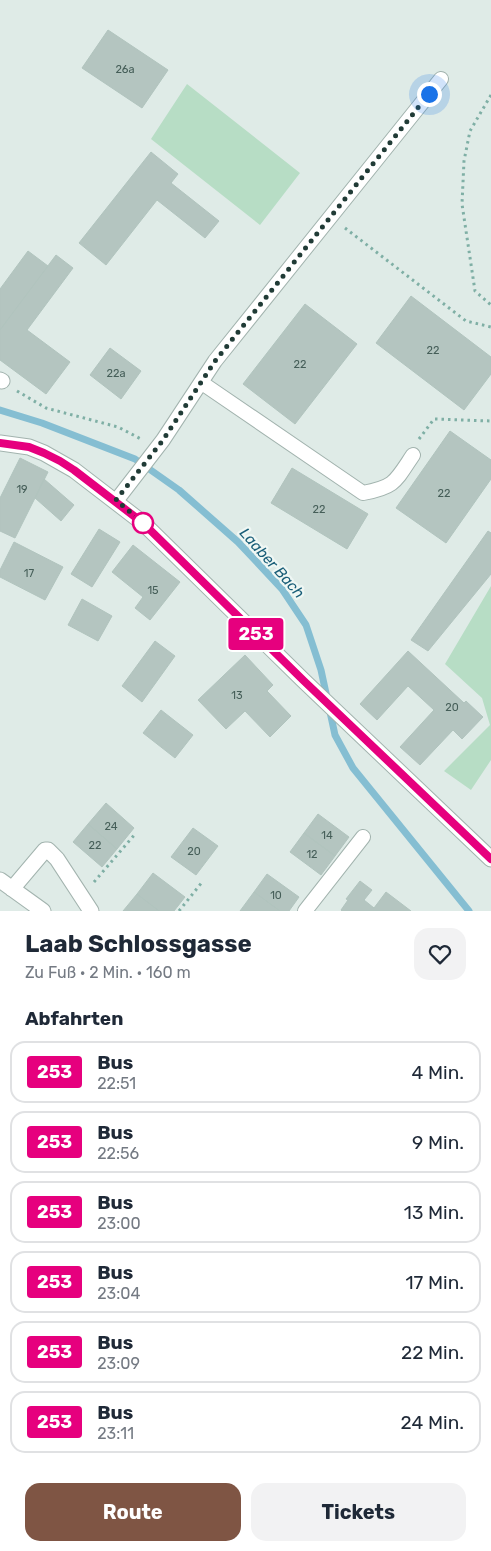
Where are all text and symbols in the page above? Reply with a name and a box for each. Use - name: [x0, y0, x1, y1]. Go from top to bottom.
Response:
- house number: 26a: [115, 63, 135, 76]
- your location: [417, 82, 442, 107]
- house number: 22: [427, 344, 439, 357]
- house number: 22: [294, 358, 306, 371]
- house number: 22a: [107, 367, 126, 380]
- house number: 19: [16, 483, 28, 496]
- house number: 22: [438, 487, 450, 500]
- house number: 22: [313, 503, 325, 516]
- unlabelled marker: [132, 512, 154, 534]
- water label: Laaber Bach: [236, 524, 308, 602]
- house number: 17: [24, 567, 35, 580]
- house number: 15: [147, 584, 159, 597]
- line badge: 253: [227, 618, 285, 650]
- text: 253: [238, 623, 274, 645]
- house number: 13: [231, 689, 243, 702]
- house number: 20: [445, 701, 459, 714]
- house number: 24: [104, 820, 118, 833]
- house number: 14: [321, 829, 333, 842]
- house number: 22: [89, 839, 101, 852]
- house number: 20: [187, 845, 201, 858]
- house number: 12: [306, 848, 318, 861]
- house number: 10: [270, 889, 282, 902]
- button: heart: [414, 928, 466, 980]
- text: Laab Schlossgasse: [25, 930, 252, 958]
- text: Zu Fuß · 2 Min. · 160 m: [25, 963, 191, 982]
- text: Abfahrten: [25, 1007, 123, 1030]
- text: Bus: [97, 1051, 133, 1074]
- text: 253: [37, 1061, 72, 1083]
- text: 4 Min.: [412, 1061, 464, 1084]
- text: 22:51: [97, 1074, 136, 1093]
- text: Bus: [97, 1121, 133, 1144]
- text: 253: [37, 1131, 72, 1153]
- text: 9 Min.: [412, 1131, 464, 1154]
- text: 22:56: [97, 1144, 139, 1163]
- text: Bus: [97, 1191, 133, 1214]
- text: 253: [37, 1201, 72, 1223]
- text: 13 Min.: [404, 1201, 464, 1224]
- text: 23:00: [97, 1214, 141, 1233]
- text: Bus: [97, 1261, 133, 1284]
- text: 253: [37, 1271, 72, 1293]
- text: 17 Min.: [405, 1271, 464, 1294]
- text: 23:04: [97, 1284, 140, 1303]
- text: Bus: [97, 1331, 133, 1354]
- text: 253: [37, 1341, 72, 1363]
- text: 22 Min.: [401, 1341, 464, 1364]
- text: 23:09: [97, 1354, 140, 1373]
- text: Bus: [97, 1401, 133, 1424]
- text: 253: [37, 1411, 72, 1433]
- text: 24 Min.: [401, 1411, 464, 1434]
- text: 23:11: [97, 1424, 134, 1443]
- button: Route: [25, 1483, 241, 1541]
- button: Tickets: [251, 1483, 466, 1541]

